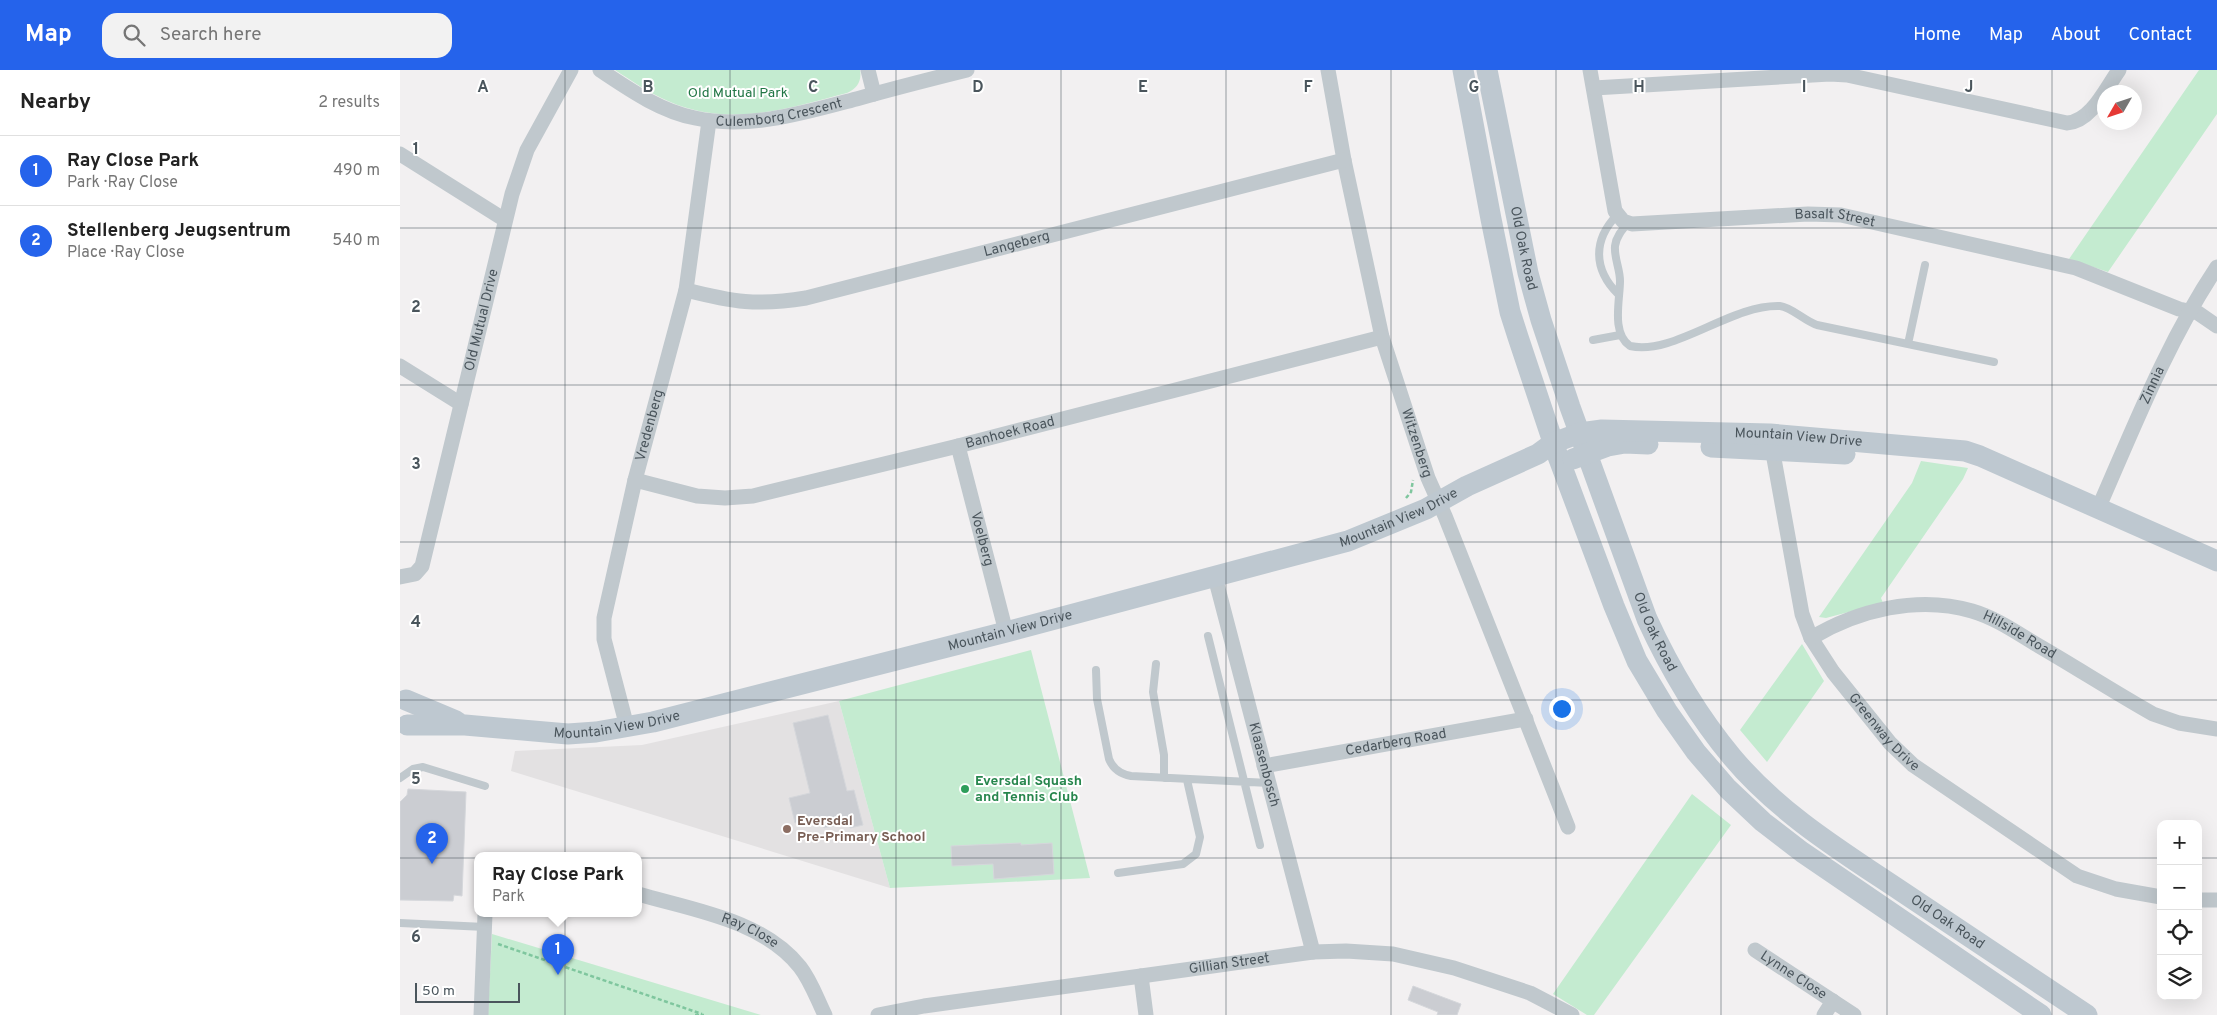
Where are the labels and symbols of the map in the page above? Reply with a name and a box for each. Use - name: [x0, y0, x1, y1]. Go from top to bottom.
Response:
- text: A: [477, 78, 489, 98]
- text: B: [642, 78, 654, 98]
- text: C: [808, 78, 818, 98]
- text: D: [972, 78, 984, 98]
- text: E: [1138, 78, 1148, 98]
- text: F: [1303, 78, 1313, 98]
- text: G: [1469, 78, 1479, 98]
- text: H: [1633, 78, 1645, 98]
- text: I: [1802, 78, 1806, 98]
- text: J: [1965, 78, 1973, 98]
- park label: Old Mutual Park: [688, 85, 788, 102]
- north arrow: [2097, 85, 2142, 130]
- street label: Culemborg Crescent: [715, 95, 844, 130]
- text: 1: [413, 140, 419, 160]
- street label: Old Oak Road: [1506, 205, 1541, 292]
- street label: Basalt Street: [1794, 205, 1877, 231]
- street label: Langeberg: [982, 227, 1052, 261]
- street label: Old Mutual Drive: [461, 267, 502, 373]
- text: 2: [411, 298, 421, 318]
- street label: Zinnia: [2136, 364, 2168, 407]
- street label: Vredenberg: [632, 388, 667, 463]
- street label: Witzenberg: [1397, 406, 1436, 480]
- street label: Banhoek Road: [964, 413, 1057, 452]
- street label: Mountain View Drive: [1734, 425, 1863, 451]
- text: 3: [411, 455, 421, 475]
- street label: Mountain View Drive: [1338, 484, 1461, 551]
- street label: Voelberg: [967, 510, 997, 568]
- street label: Old Oak Road: [1629, 590, 1680, 675]
- street label: Mountain View Drive: [946, 606, 1074, 655]
- street label: Hillside Road: [1980, 607, 2059, 663]
- text: 4: [411, 613, 421, 633]
- street label: Greenway Drive: [1845, 690, 1923, 775]
- your location: [1549, 696, 1575, 722]
- street label: Mountain View Drive: [553, 707, 682, 743]
- street label: Klaasenbosch: [1245, 721, 1283, 809]
- street label: Cedarberg Road: [1344, 725, 1448, 760]
- text: 5: [411, 770, 421, 790]
- place label: Eversdal Squash and Tennis Club: [975, 773, 1082, 806]
- marker: Eversdal Squash and Tennis Club: [959, 783, 971, 795]
- place label: Eversdal Pre-Primary School: [797, 813, 926, 846]
- pin: 2: [416, 823, 448, 864]
- marker: Eversdal Pre-Primary School: [781, 823, 793, 835]
- street label: Old Oak Road: [1907, 891, 1988, 953]
- street label: Ray Close: [719, 910, 782, 952]
- text: 6: [411, 928, 421, 948]
- pin: 1: [542, 934, 574, 975]
- street label: Lynne Close: [1757, 947, 1830, 1003]
- street label: Gillian Street: [1188, 950, 1271, 978]
- scale bar: [415, 980, 520, 1003]

